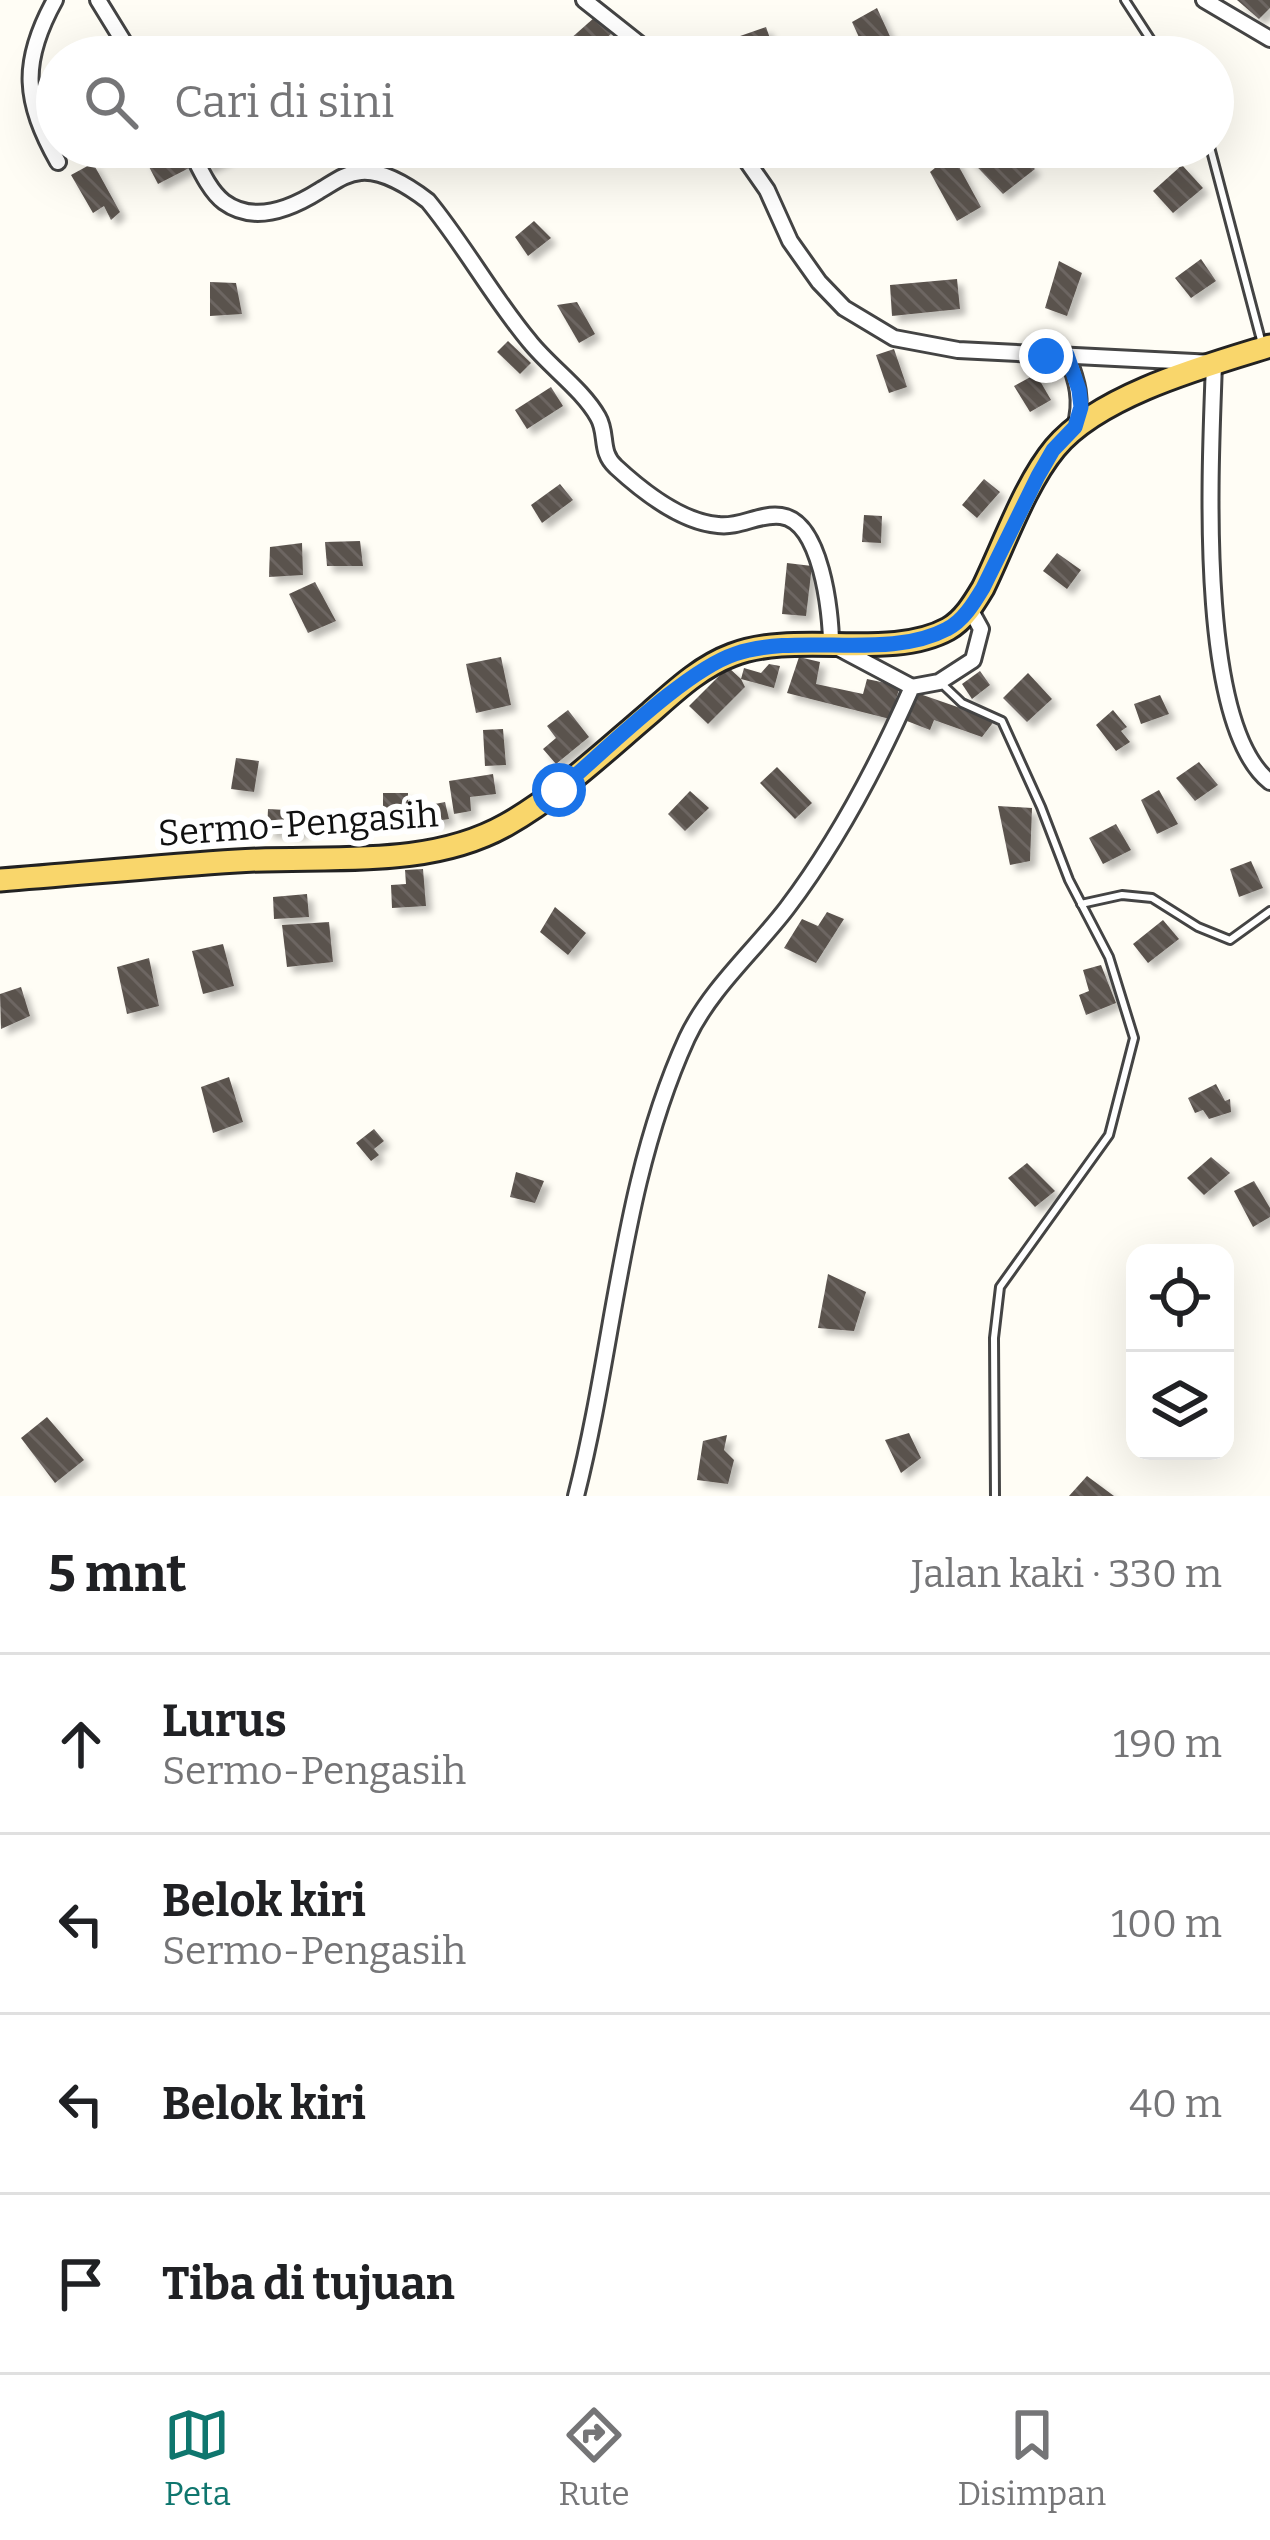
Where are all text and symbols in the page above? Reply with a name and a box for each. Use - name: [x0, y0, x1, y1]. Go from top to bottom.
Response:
- search box: [36, 36, 1234, 168]
- icon: search: [78, 69, 144, 135]
- text: Cari di sini: [174, 75, 394, 129]
- route end: [1019, 329, 1073, 383]
- route start: [532, 763, 586, 817]
- street label: Sermo-Pengasih: [156, 792, 440, 856]
- map controls: [1126, 1244, 1234, 1460]
- button: locate: [1126, 1244, 1234, 1352]
- button: layers: [1126, 1352, 1234, 1460]
- text: 5 mnt: [48, 1543, 187, 1605]
- text: Jalan kaki · 330 m: [911, 1551, 1222, 1597]
- text: Lurus: [162, 1694, 287, 1748]
- icon: ahead: [48, 1711, 114, 1777]
- text: 190 m: [1113, 1721, 1222, 1767]
- text: Sermo-Pengasih: [162, 1748, 466, 1794]
- text: Belok kiri: [162, 1874, 366, 1928]
- icon: left: [48, 1891, 114, 1957]
- text: 100 m: [1111, 1901, 1222, 1947]
- text: Sermo-Pengasih: [162, 1928, 466, 1974]
- icon: left: [48, 2071, 114, 2137]
- text: Belok kiri: [162, 2077, 366, 2131]
- text: 40 m: [1129, 2081, 1222, 2127]
- icon: arrive: [48, 2251, 114, 2317]
- text: Tiba di tujuan: [162, 2257, 455, 2311]
- tab: Peta: [164, 2402, 231, 2514]
- tab: Rute: [558, 2402, 630, 2514]
- tab: Disimpan: [957, 2402, 1106, 2514]

